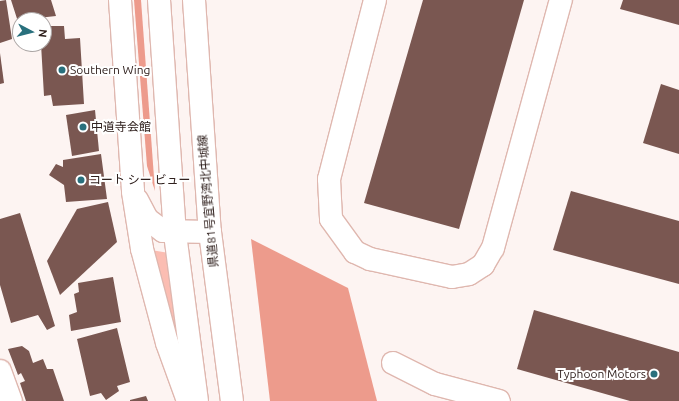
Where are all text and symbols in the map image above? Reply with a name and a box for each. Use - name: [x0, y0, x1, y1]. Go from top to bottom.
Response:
- north arrow: [12, 12, 52, 52]
- text: N: [36, 29, 49, 38]
- place label: Southern Wing: [70, 63, 151, 77]
- marker: Southern Wing: [57, 65, 67, 75]
- place label: 中道寺会館: [91, 120, 151, 134]
- marker: 中道寺会館: [78, 122, 88, 132]
- street label: 県道81号宜野湾北中城線: [195, 134, 221, 268]
- place label: コート シー ビュー: [89, 173, 190, 187]
- marker: コート シー ビュー: [76, 175, 86, 185]
- place label: Typhoon Motors: [557, 367, 646, 381]
- marker: Typhoon Motors: [649, 369, 659, 379]

